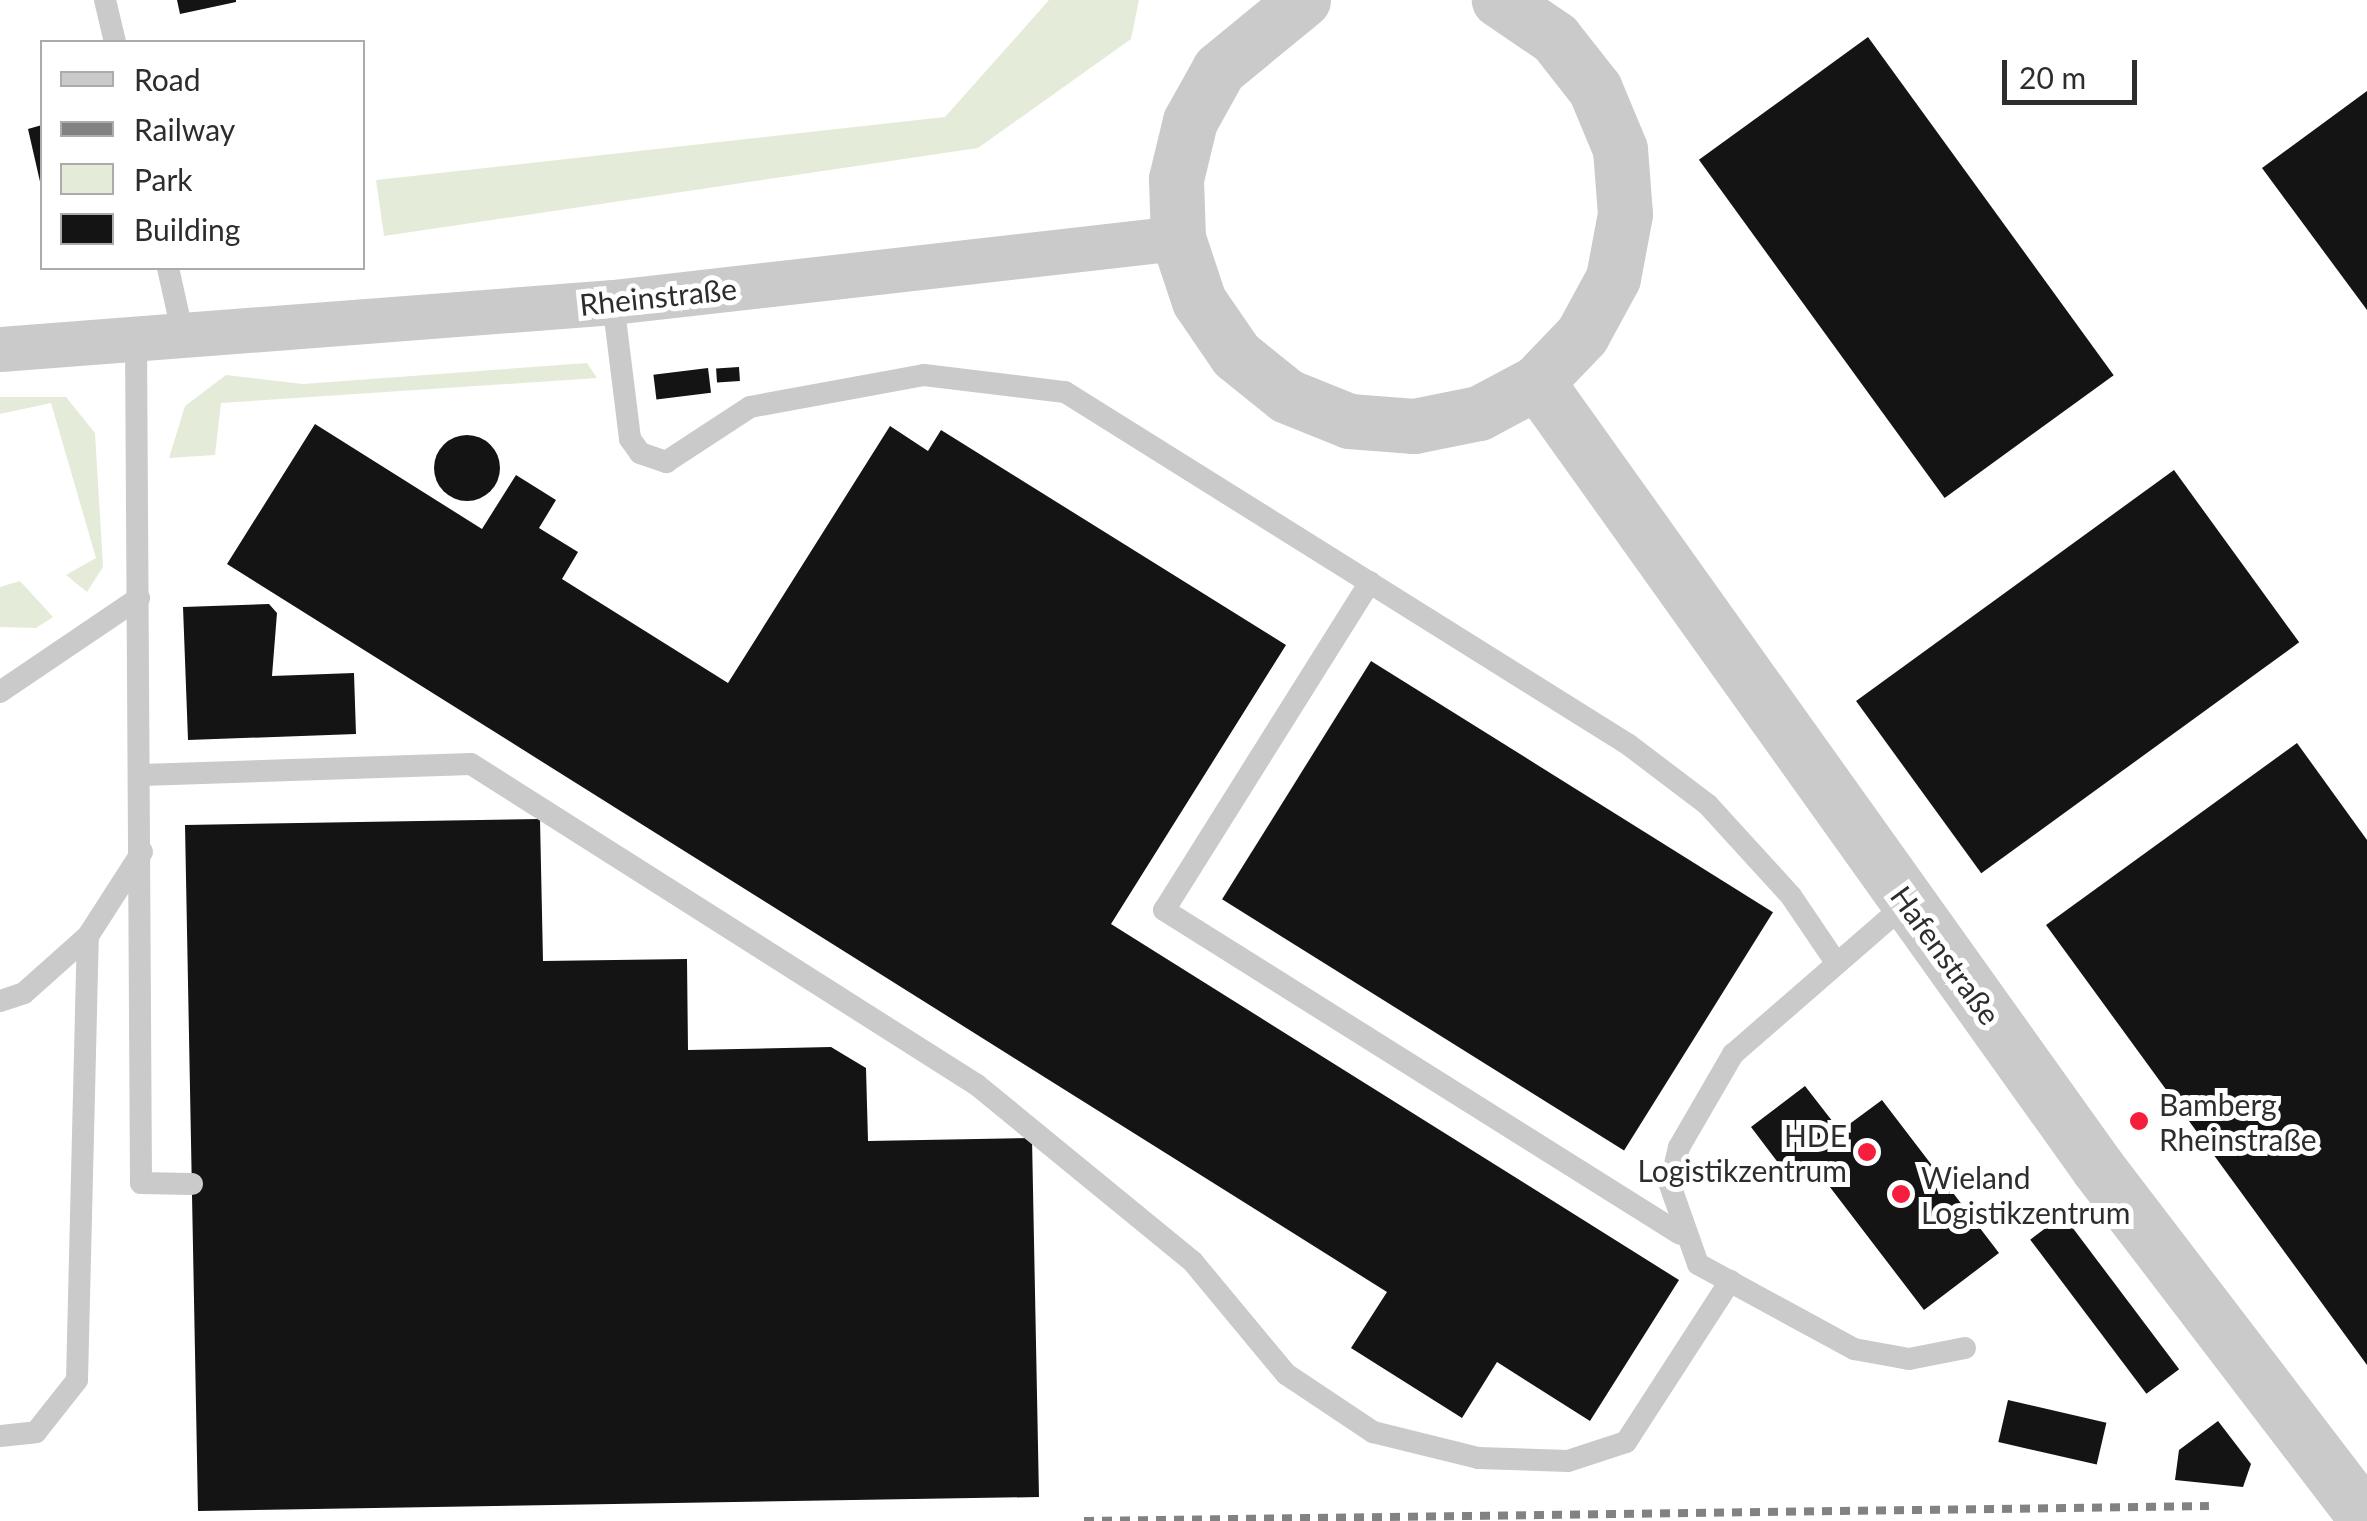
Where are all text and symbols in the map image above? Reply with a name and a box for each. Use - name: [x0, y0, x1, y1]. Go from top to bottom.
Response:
- legend: [40, 40, 365, 270]
- scale bar: [2007, 40, 2142, 102]
- text: 20 m: [2019, 59, 2086, 95]
- text: Road: [134, 61, 201, 97]
- text: Railway: [134, 111, 235, 147]
- text: Park: [134, 161, 193, 197]
- text: Building: [134, 211, 240, 247]
- street label: Rheinstraße: [578, 270, 738, 322]
- street label: Hafenstraße: [1884, 879, 2008, 1031]
- place label: Bamberg Rheinstraße: [2159, 1086, 2317, 1156]
- marker: Bamberg Rheinstraße: [2128, 1110, 2150, 1132]
- place label: HDE Logistikzentrum: [1638, 1117, 1847, 1188]
- marker: HDE Logistikzentrum: [1856, 1141, 1878, 1163]
- place label: Wieland Logistikzentrum: [1921, 1159, 2130, 1230]
- marker: Wieland Logistikzentrum: [1890, 1183, 1912, 1205]

